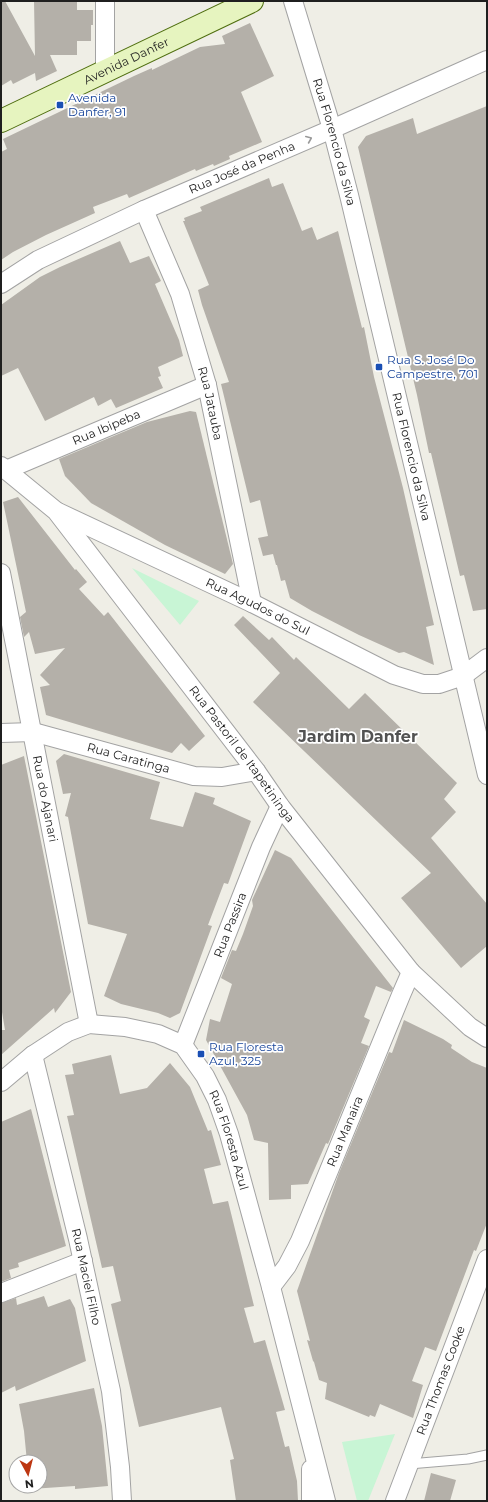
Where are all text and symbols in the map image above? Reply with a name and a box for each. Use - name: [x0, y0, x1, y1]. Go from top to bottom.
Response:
- street label: Avenida Danfer: [81, 34, 171, 87]
- street label: Rua Florencio da Silva: [310, 76, 359, 207]
- place label: Avenida Danfer, 91: [68, 90, 126, 119]
- marker: Avenida Danfer, 91: [55, 100, 65, 110]
- one-way arrow: [305, 136, 312, 144]
- street label: Rua José da Penha: [186, 138, 297, 197]
- place label: Rua S. José Do Campestre, 701: [387, 352, 478, 381]
- marker: Rua S. José Do Campestre, 701: [374, 362, 384, 372]
- street label: Rua Jatauba: [195, 365, 226, 442]
- street label: Rua Florencio da Silva: [389, 391, 434, 522]
- street label: Rua Ibipeba: [70, 406, 143, 448]
- street label: Rua Agudos do Sul: [203, 574, 312, 638]
- street label: Rua Pastoril de Itapetininga: [186, 682, 298, 825]
- district label: Jardim Danfer: [297, 727, 418, 746]
- street label: Rua Caratinga: [85, 739, 172, 776]
- street label: Rua do Ajanari: [30, 754, 61, 843]
- street label: Rua Passira: [210, 890, 249, 960]
- place label: Rua Floresta Azul, 325: [209, 1039, 284, 1068]
- marker: Rua Floresta Azul, 325: [196, 1049, 206, 1059]
- street label: Rua Floresta Azul: [206, 1087, 252, 1192]
- street label: Rua Manaira: [323, 1094, 366, 1169]
- street label: Rua Maciel Filho: [69, 1227, 104, 1326]
- street label: Rua Thomas Cooke: [413, 1323, 468, 1437]
- north arrow: [8, 1454, 48, 1494]
- text: N: [24, 1476, 34, 1491]

